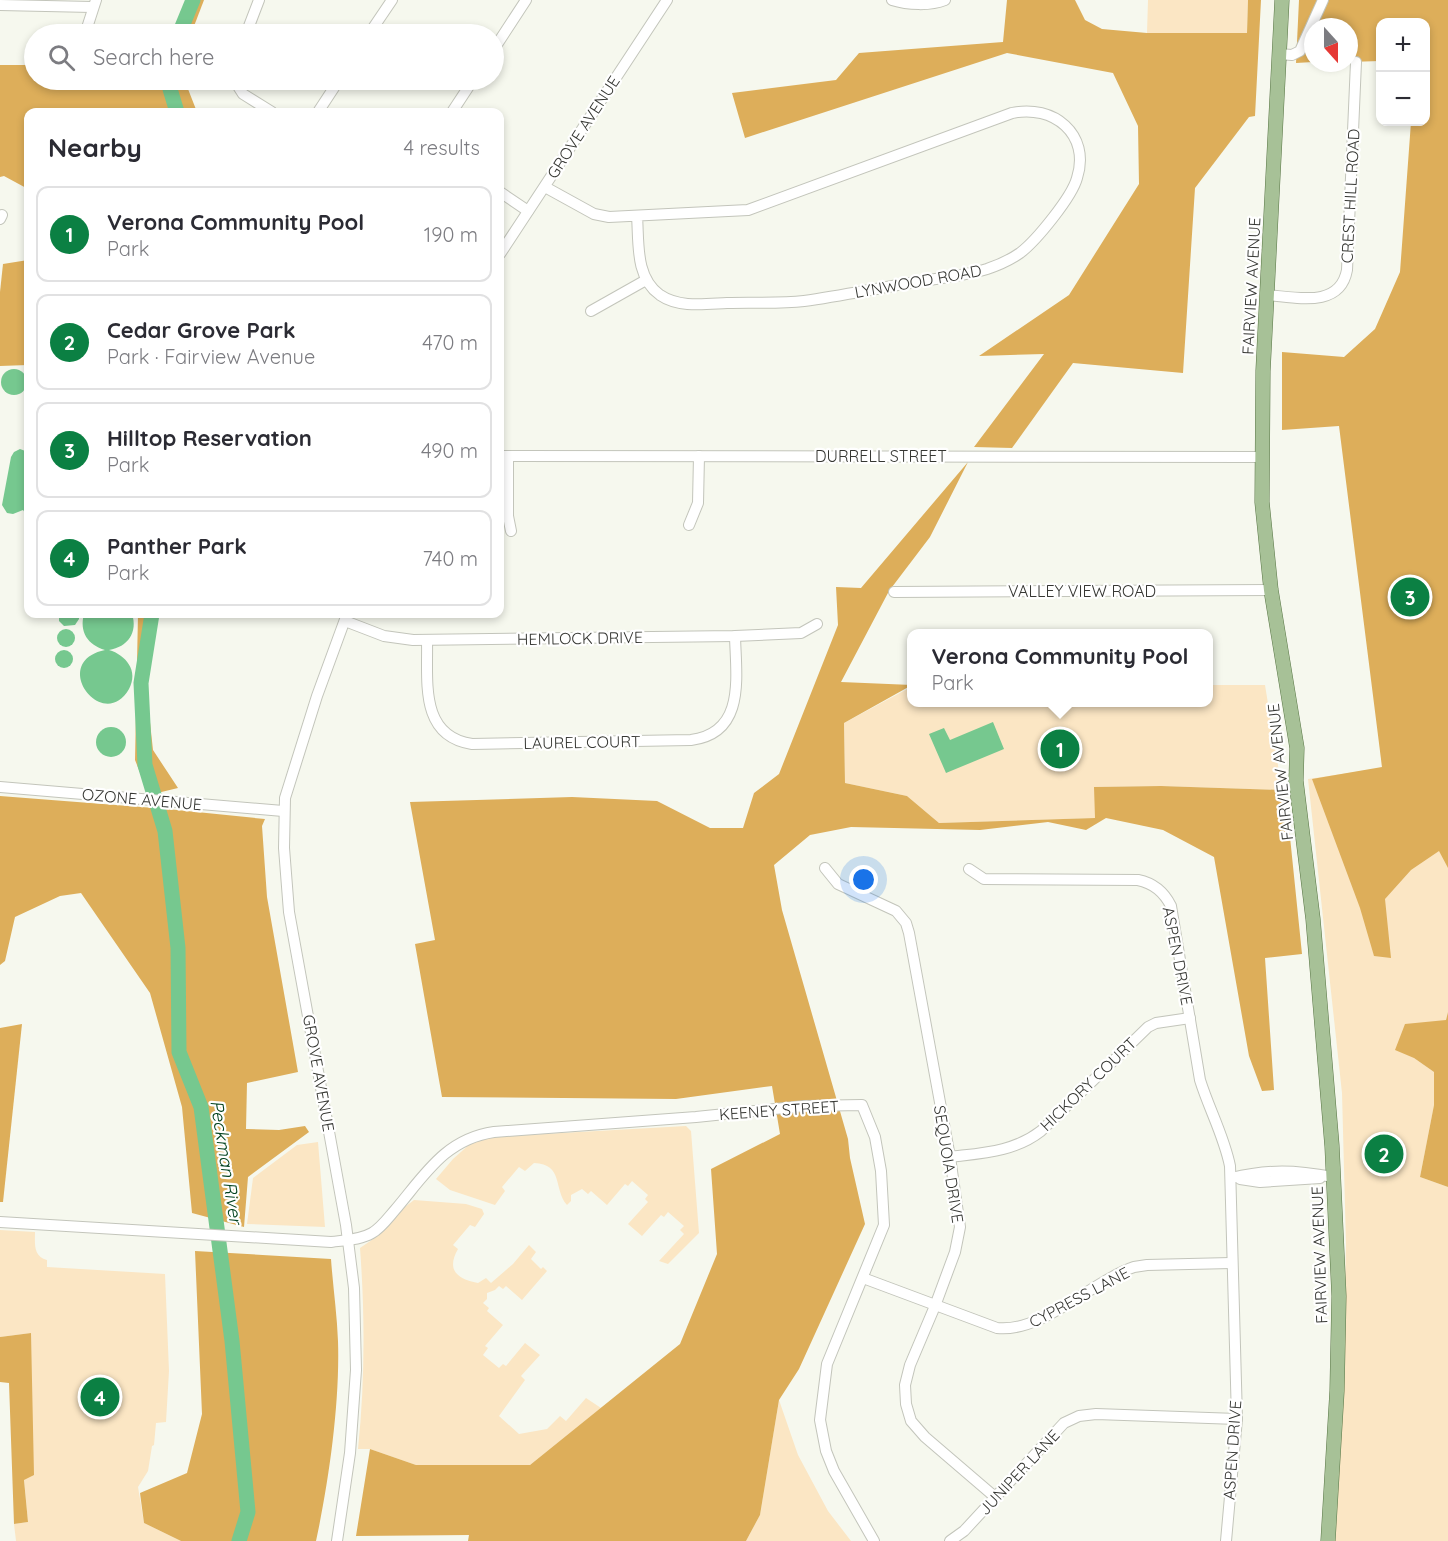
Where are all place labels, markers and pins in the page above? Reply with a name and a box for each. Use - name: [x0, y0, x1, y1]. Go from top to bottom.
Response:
- pin: 3: [1390, 574, 1430, 620]
- pin: 1: [1040, 726, 1080, 771]
- pin: 2: [1364, 1132, 1404, 1176]
- pin: 4: [80, 1374, 120, 1420]

